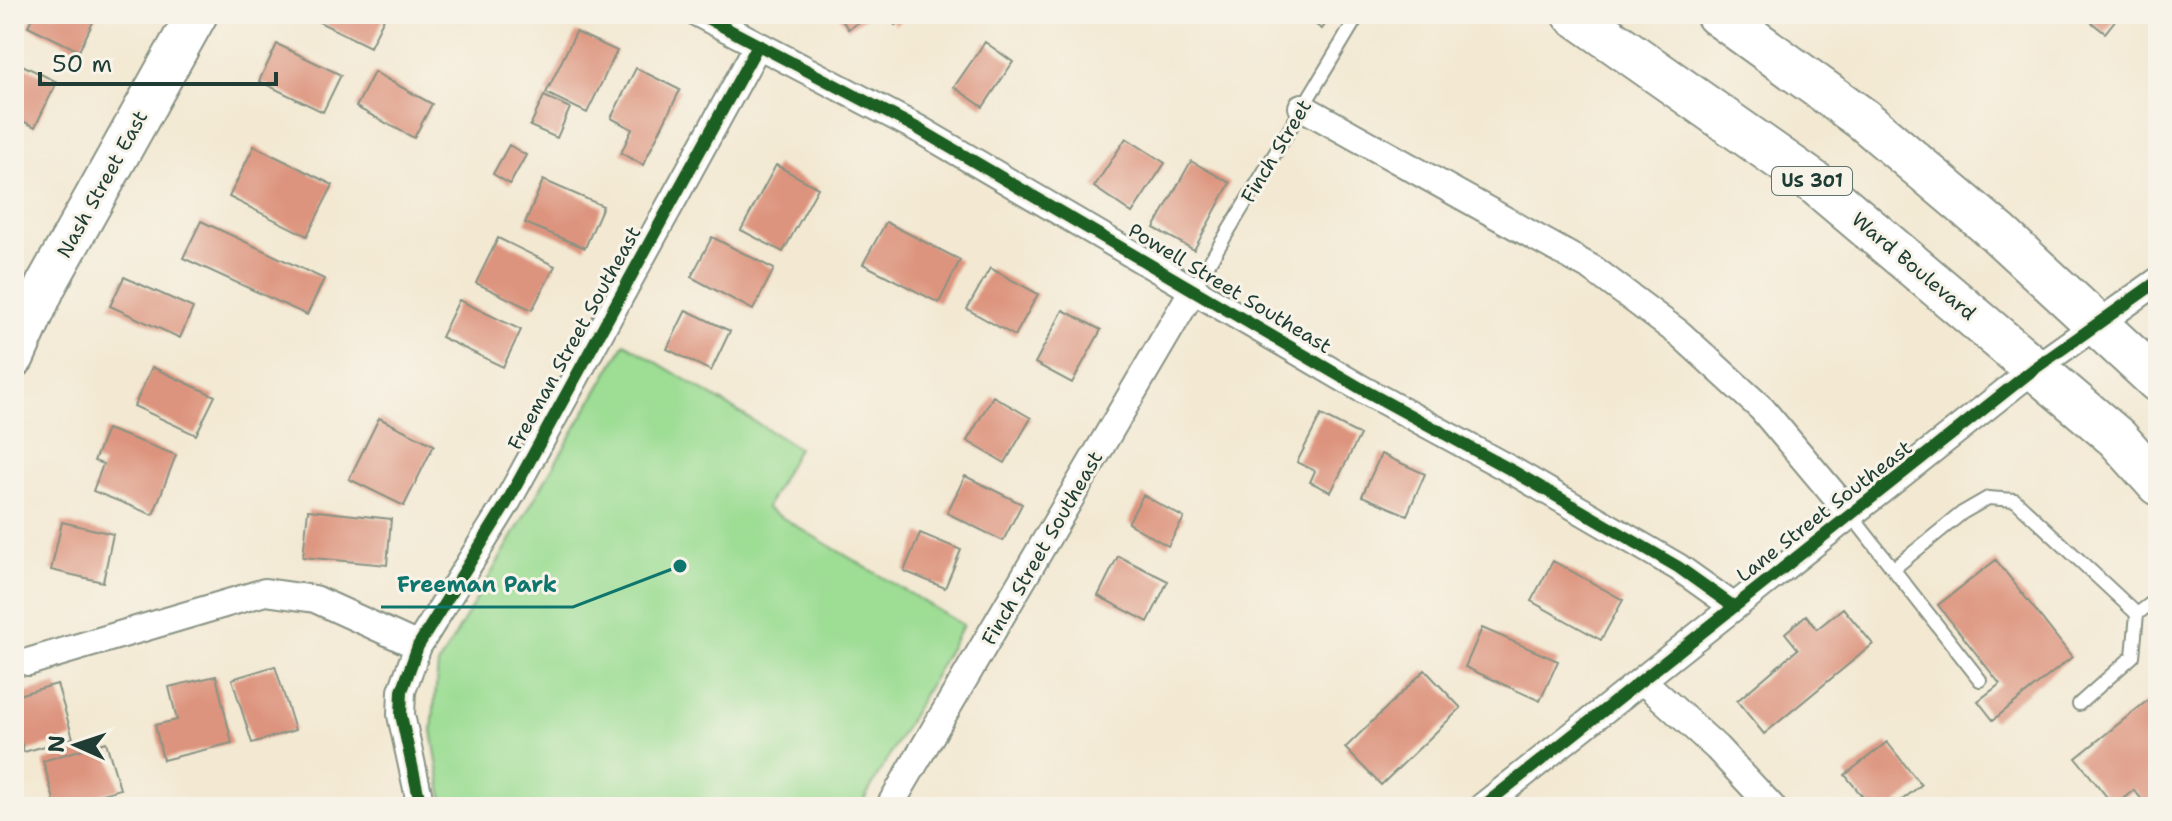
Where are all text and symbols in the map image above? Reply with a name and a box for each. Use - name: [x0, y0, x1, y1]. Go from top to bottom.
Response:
- scale bar: [40, 36, 276, 86]
- text: 50 m: [52, 48, 112, 80]
- street label: Finch Street: [1235, 94, 1317, 208]
- street label: Nash Street East: [51, 106, 153, 262]
- road number: US 301: [1772, 167, 1852, 195]
- street label: Ward Boulevard: [1846, 206, 1982, 326]
- street label: Powell Street Southeast: [1124, 217, 1336, 359]
- street label: Freeman Street Southeast: [502, 221, 646, 455]
- street label: Lane Street Southeast: [1731, 434, 1917, 588]
- street label: Finch Street Southeast: [976, 446, 1108, 650]
- callout: Freeman Park: [381, 561, 573, 607]
- text: Freeman Park: [397, 570, 557, 599]
- north arrow: [36, 705, 116, 785]
- text: N: [42, 735, 71, 753]

